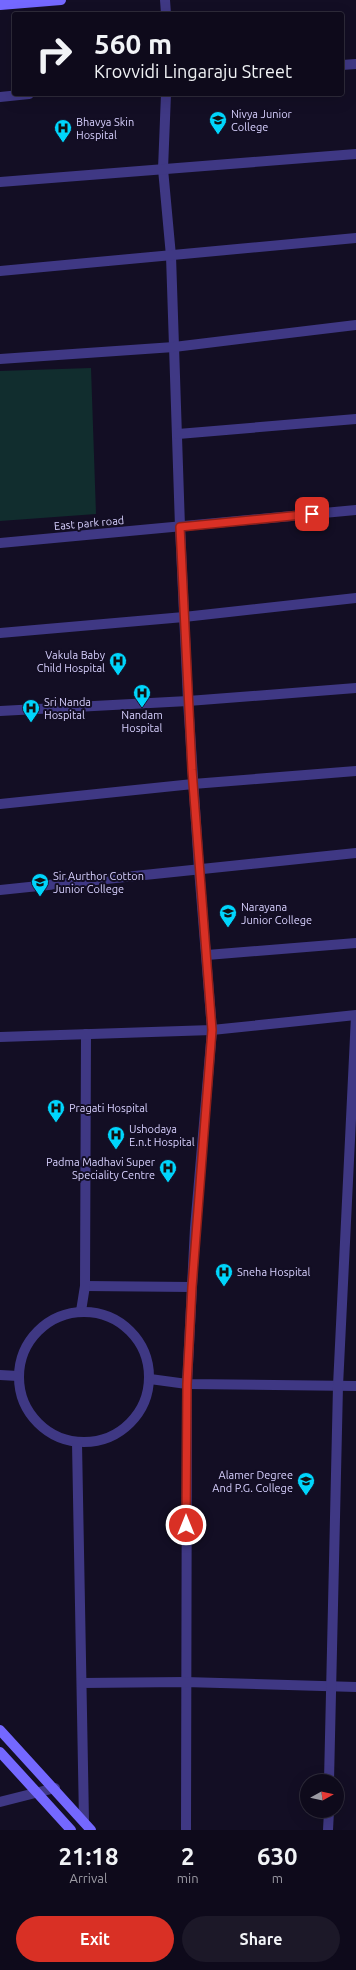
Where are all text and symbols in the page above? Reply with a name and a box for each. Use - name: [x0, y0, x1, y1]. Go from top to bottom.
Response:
- icon: right: [28, 28, 80, 80]
- text: 560 m: [94, 28, 172, 59]
- text: Krovvidi Lingaraju Street: [94, 61, 292, 81]
- place label: Nivya Junior College: [231, 108, 293, 133]
- school or university icon: Nivya Junior College: [208, 110, 228, 135]
- place label: Bhavya Skin Hospital: [76, 116, 134, 141]
- hospital icon: Bhavya Skin Hospital: [53, 118, 73, 143]
- pin: [295, 497, 329, 531]
- icon: arrive: [301, 503, 323, 525]
- street label: East park road: [53, 514, 125, 532]
- place label: Vakula Baby Child Hospital: [37, 649, 106, 674]
- hospital icon: Vakula Baby Child Hospital: [108, 651, 128, 676]
- hospital icon: Nandam Hospital: [132, 683, 152, 708]
- place label: Sri Nanda Hospital: [44, 696, 91, 721]
- hospital icon: Sri Nanda Hospital: [21, 698, 41, 723]
- place label: Nandam Hospital: [121, 709, 163, 734]
- place label: Sir Aurthor Cotton Junior College: [53, 870, 144, 895]
- school or university icon: Sir Aurthor Cotton Junior College: [30, 872, 50, 897]
- place label: Narayana Junior College: [241, 901, 312, 926]
- school or university icon: Narayana Junior College: [218, 903, 238, 928]
- hospital icon: Pragati Hospital: [46, 1098, 66, 1123]
- place label: Pragati Hospital: [69, 1102, 148, 1114]
- place label: Ushodaya E.n.t Hospital: [129, 1123, 195, 1148]
- hospital icon: Ushodaya E.n.t Hospital: [106, 1125, 126, 1150]
- place label: Padma Madhavi Super Speciality Centre: [46, 1156, 156, 1181]
- hospital icon: Padma Madhavi Super Speciality Centre: [158, 1158, 178, 1183]
- hospital icon: Sneha Hospital: [214, 1262, 234, 1287]
- place label: Sneha Hospital: [237, 1266, 311, 1278]
- place label: Alamer Degree And P.G. College: [212, 1469, 293, 1494]
- school or university icon: Alamer Degree And P.G. College: [296, 1471, 316, 1496]
- position arrow: [165, 1504, 207, 1546]
- north arrow: [300, 1774, 344, 1818]
- map controls: [300, 1774, 344, 1818]
- text: 21:18: [58, 1843, 118, 1870]
- text: 2: [181, 1843, 194, 1870]
- text: 630: [257, 1843, 298, 1870]
- text: Arrival: [69, 1871, 107, 1885]
- text: min: [177, 1871, 199, 1885]
- text: m: [272, 1871, 283, 1885]
- button: Exit: [16, 1916, 174, 1962]
- button: Share: [182, 1916, 340, 1962]

